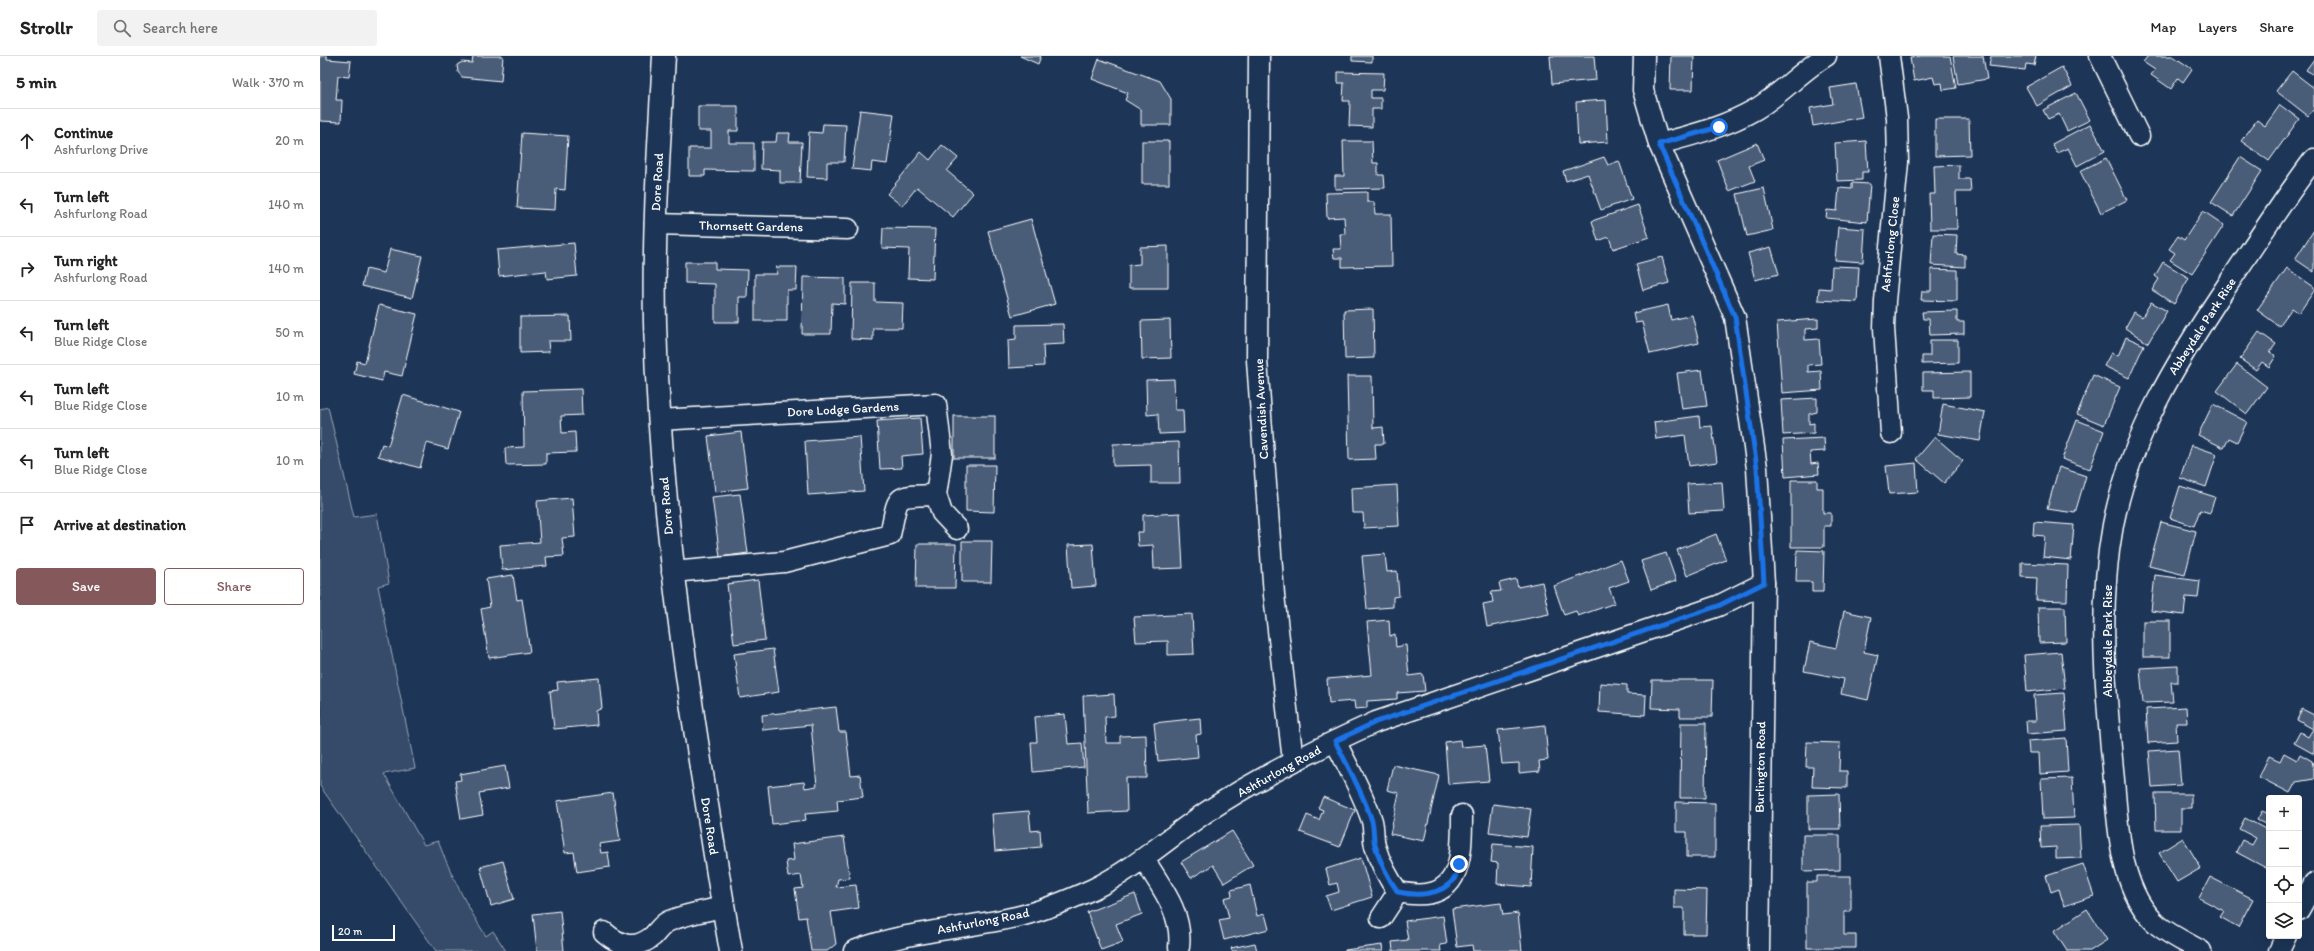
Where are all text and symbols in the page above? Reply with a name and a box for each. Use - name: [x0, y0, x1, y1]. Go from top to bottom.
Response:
- search box: [97, 10, 377, 46]
- text: Strollr: [20, 16, 73, 39]
- icon: search: [111, 17, 133, 39]
- text: Search here: [143, 19, 218, 37]
- text: Map: [2151, 19, 2176, 36]
- text: Layers: [2198, 19, 2237, 36]
- text: Share: [2259, 19, 2294, 36]
- text: 5 min: [16, 72, 56, 92]
- text: Walk · 370 m: [232, 75, 304, 90]
- route start: [1710, 118, 1728, 136]
- text: Continue: [54, 124, 113, 142]
- icon: ahead: [16, 130, 38, 152]
- text: 20 m: [275, 133, 304, 148]
- text: Ashfurlong Drive: [54, 142, 148, 157]
- street label: Dore Road: [648, 153, 666, 211]
- text: Turn left: [54, 188, 109, 206]
- icon: left: [16, 194, 38, 216]
- street label: Ashfurlong Close: [1878, 195, 1902, 293]
- text: 140 m: [268, 197, 304, 212]
- text: Ashfurlong Road: [54, 206, 147, 221]
- street label: Thornsett Gardens: [699, 218, 804, 234]
- text: Turn right: [54, 252, 118, 270]
- icon: right: [16, 258, 38, 280]
- text: 140 m: [268, 261, 304, 276]
- text: Ashfurlong Road: [54, 270, 147, 285]
- street label: Abbeydale Park Rise: [2165, 275, 2239, 377]
- text: Turn left: [54, 316, 109, 334]
- icon: left: [16, 322, 38, 344]
- text: 50 m: [275, 325, 304, 340]
- text: Blue Ridge Close: [54, 334, 147, 349]
- street label: Cavendish Avenue: [1251, 358, 1271, 460]
- text: Turn left: [54, 380, 109, 398]
- icon: left: [16, 386, 38, 408]
- text: 10 m: [276, 389, 304, 404]
- text: Blue Ridge Close: [54, 398, 147, 413]
- street label: Dore Lodge Gardens: [787, 399, 900, 419]
- text: Turn left: [54, 444, 109, 462]
- icon: left: [16, 450, 38, 472]
- text: 10 m: [276, 453, 304, 468]
- text: Blue Ridge Close: [54, 462, 147, 477]
- street label: Dore Road: [656, 476, 676, 536]
- icon: arrive: [16, 514, 38, 536]
- text: Arrive at destination: [54, 516, 186, 534]
- button: Save: [16, 568, 156, 605]
- button: Share: [164, 568, 304, 605]
- street label: Abbeydale Park Rise: [2100, 585, 2115, 697]
- street label: Burlington Road: [1752, 721, 1768, 813]
- street label: Ashfurlong Road: [1234, 742, 1324, 800]
- map controls: [2266, 795, 2302, 939]
- button: +: [2266, 795, 2302, 831]
- street label: Dore Road: [698, 796, 722, 856]
- button: −: [2266, 831, 2302, 867]
- route end: [1450, 855, 1468, 873]
- button: locate: [2266, 867, 2302, 903]
- button: layers: [2266, 903, 2302, 939]
- street label: Ashfurlong Road: [936, 905, 1030, 937]
- scale bar: [332, 923, 395, 942]
- text: 20 m: [338, 925, 362, 938]

